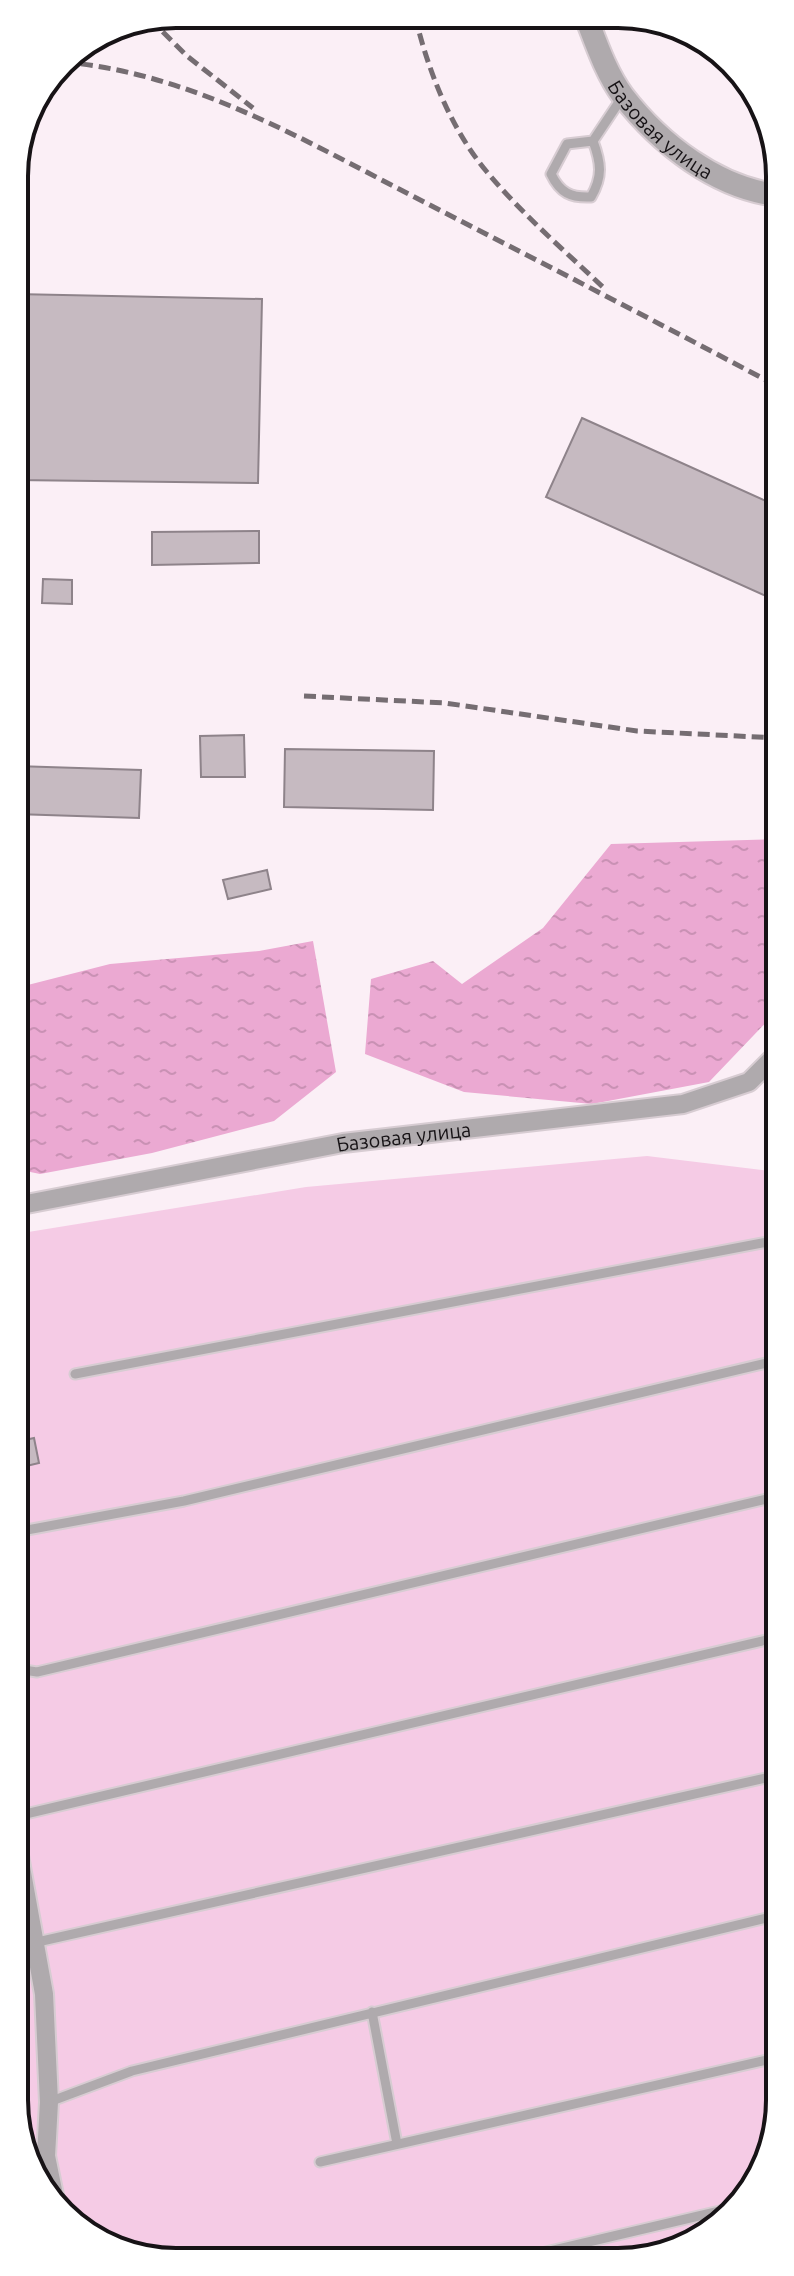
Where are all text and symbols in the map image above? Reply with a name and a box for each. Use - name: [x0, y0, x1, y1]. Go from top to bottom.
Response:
- street label: Базовая улица: [604, 76, 717, 183]
- street label: Базовая улица: [334, 1117, 472, 1156]

